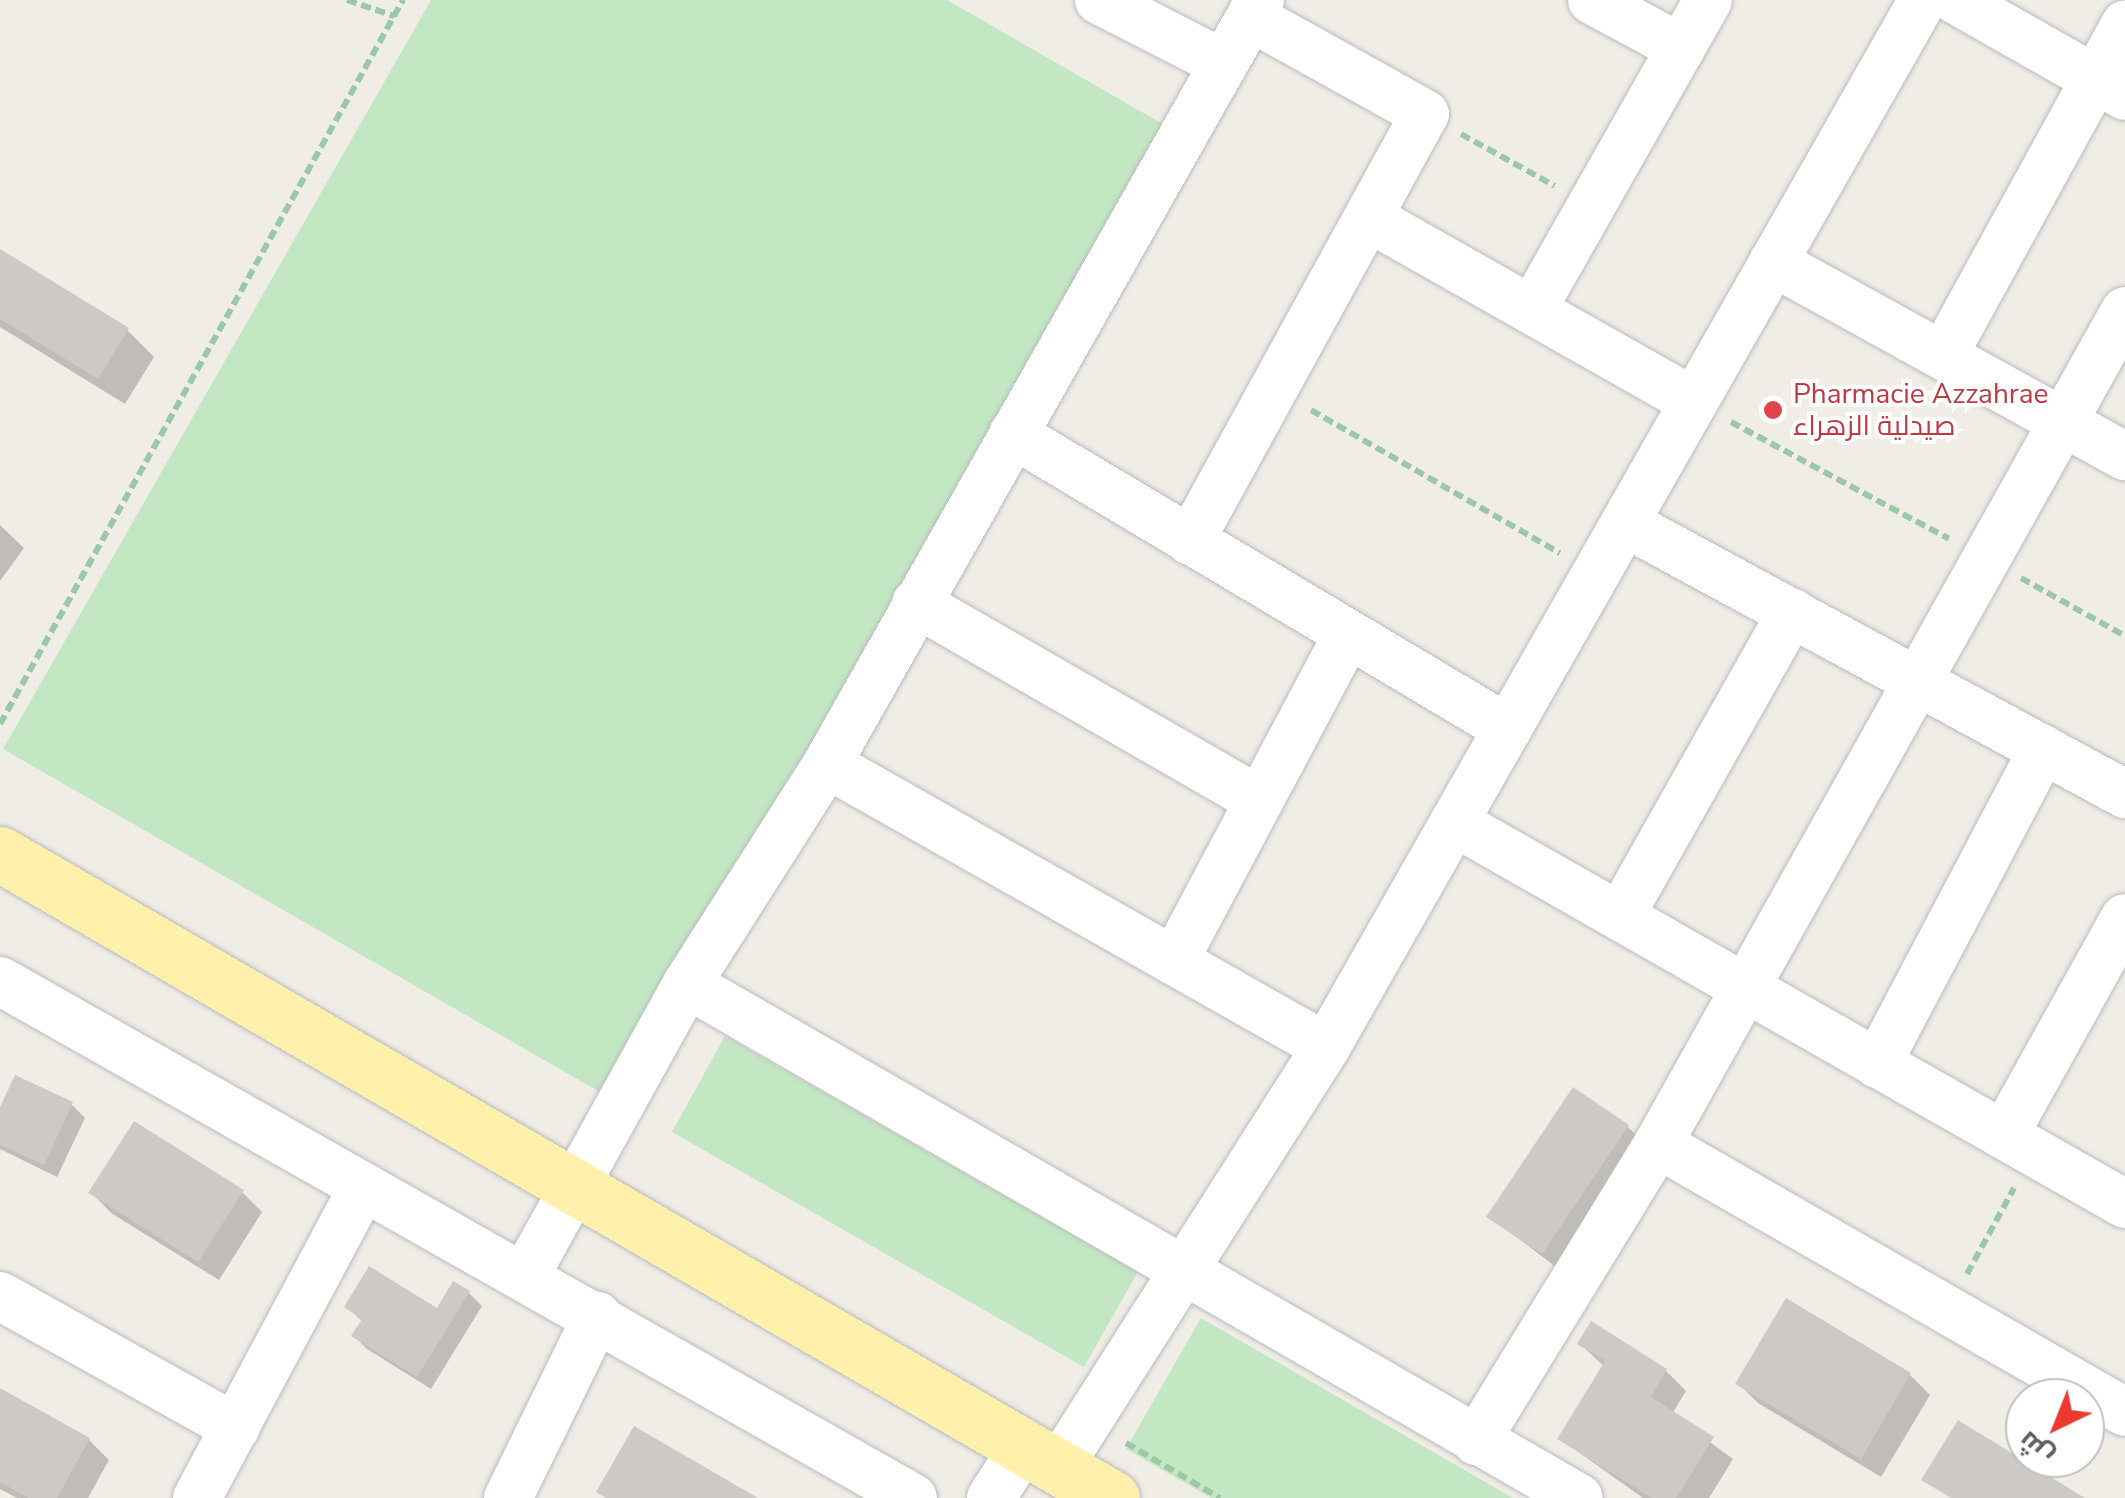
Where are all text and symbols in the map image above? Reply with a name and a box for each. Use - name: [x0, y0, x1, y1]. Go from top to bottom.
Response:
- place label: Pharmacie Azzahrae صيدلية الزهراء: [1793, 377, 2048, 443]
- marker: Pharmacie Azzahrae صيدلية الزهراء: [1762, 399, 1784, 421]
- north arrow: [2005, 1378, 2105, 1478]
- text: ش: [2010, 1422, 2062, 1475]

